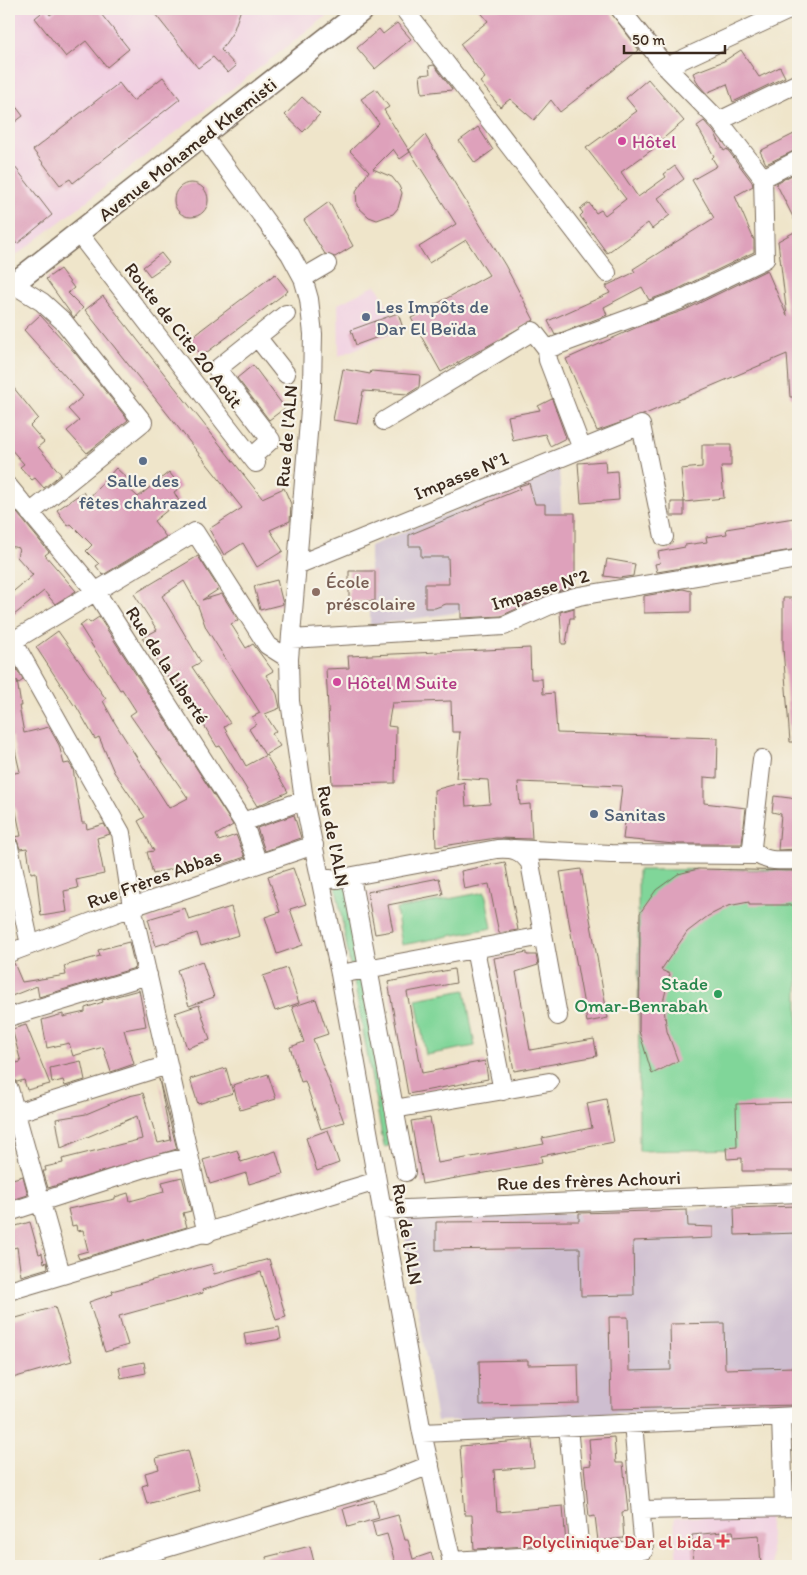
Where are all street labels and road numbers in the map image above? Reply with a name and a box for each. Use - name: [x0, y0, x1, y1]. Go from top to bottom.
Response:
- street label: Avenue Mohamed Khemisti: [94, 73, 281, 226]
- street label: Route de Cite 20 Août: [120, 258, 248, 413]
- street label: Rue de l'ALN: [271, 384, 302, 488]
- street label: Impasse N°1: [411, 446, 512, 505]
- street label: Impasse N°2: [488, 564, 592, 615]
- street label: Rue de la Liberté: [121, 602, 214, 729]
- street label: Rue de l'ALN: [312, 783, 355, 889]
- street label: Rue Frères Abbas: [84, 844, 224, 913]
- street label: Rue des frères Achouri: [497, 1166, 681, 1195]
- street label: Rue de l'ALN: [387, 1182, 428, 1287]

